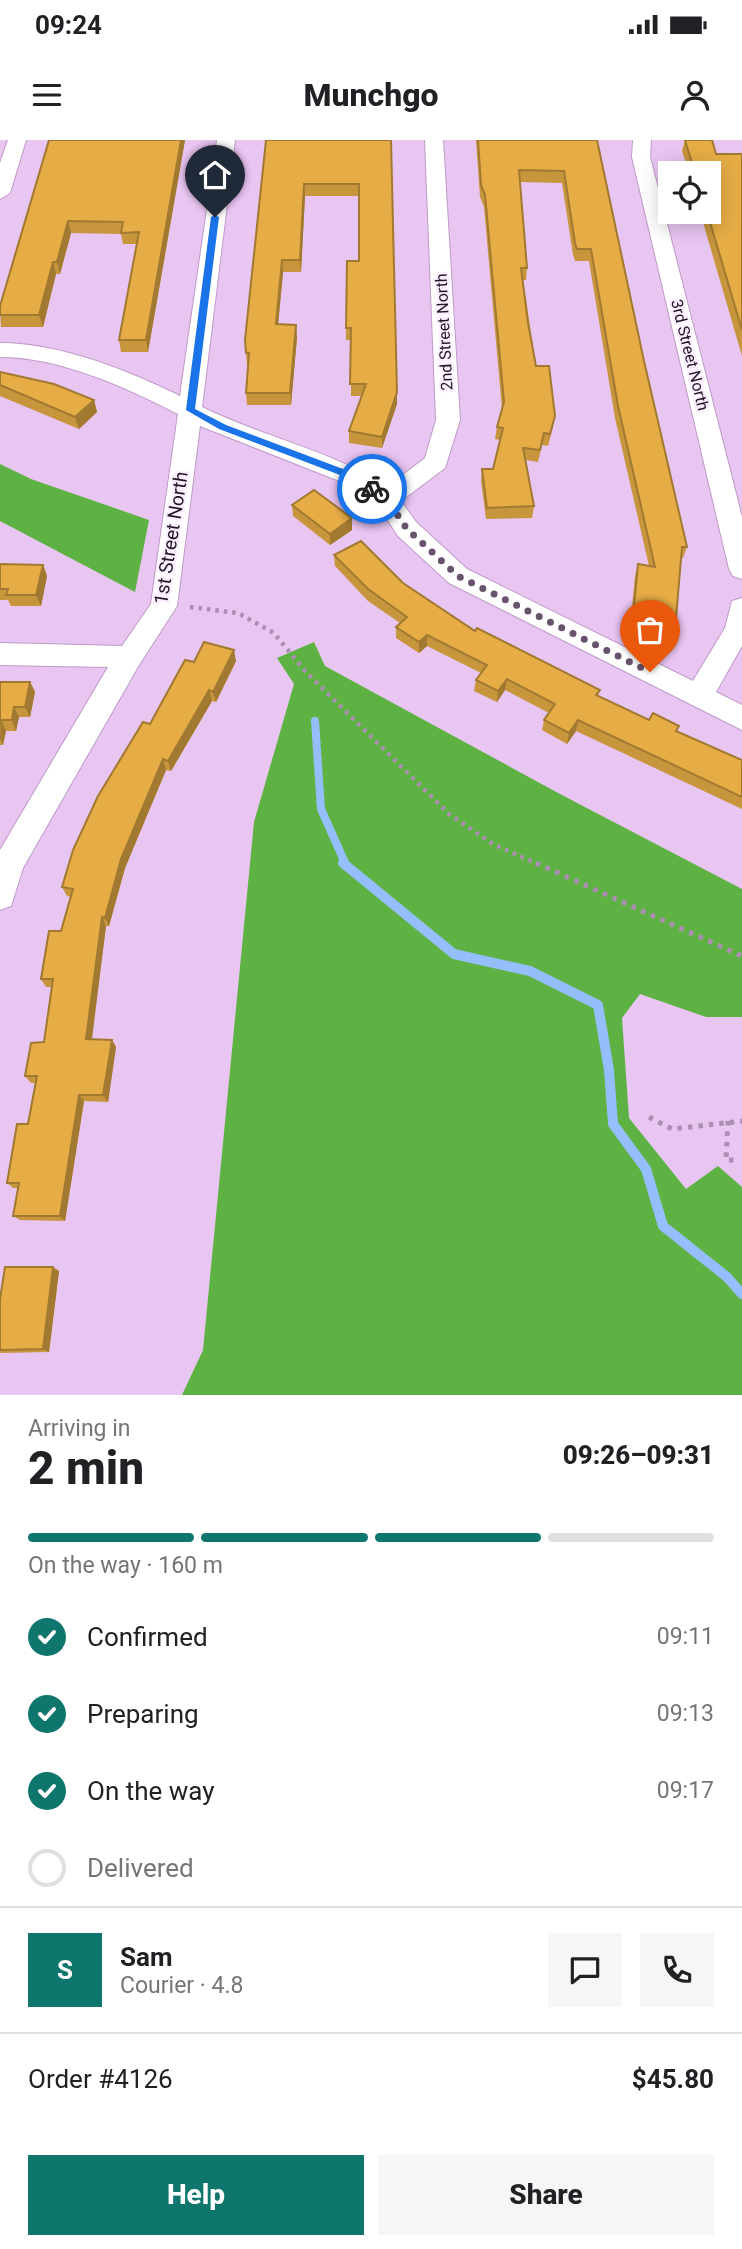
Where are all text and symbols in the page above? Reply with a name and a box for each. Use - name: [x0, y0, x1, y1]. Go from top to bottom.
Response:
- text: 09:24: [35, 10, 102, 40]
- icon: menu: [28, 76, 66, 114]
- text: Munchgo: [303, 76, 439, 114]
- icon: person: [676, 76, 714, 114]
- pin: [185, 145, 245, 217]
- icon: home: [196, 156, 234, 194]
- map controls: [658, 161, 721, 224]
- button: locate: [658, 161, 721, 224]
- street label: 2nd Street North: [431, 273, 457, 391]
- street label: 3rd Street North: [667, 297, 713, 413]
- courier: [337, 454, 407, 524]
- street label: 1st Street North: [149, 470, 193, 606]
- icon: bike: [353, 470, 391, 508]
- pin: [620, 600, 680, 672]
- icon: bag: [631, 611, 669, 649]
- text: Arriving in: [28, 1415, 131, 1442]
- text: 09:26–09:31: [563, 1440, 714, 1470]
- text: 2 min: [28, 1441, 144, 1495]
- text: On the way · 160 m: [28, 1552, 223, 1579]
- icon: check: [28, 1618, 66, 1656]
- text: Confirmed: [87, 1622, 208, 1652]
- text: 09:11: [657, 1623, 714, 1650]
- icon: check: [28, 1695, 66, 1733]
- text: Preparing: [87, 1699, 199, 1729]
- text: 09:13: [657, 1700, 714, 1727]
- icon: check: [28, 1772, 66, 1810]
- text: On the way: [87, 1776, 215, 1806]
- text: 09:17: [657, 1777, 714, 1804]
- text: Delivered: [87, 1853, 194, 1883]
- button: chat: [548, 1933, 622, 2007]
- button: phone: [640, 1933, 714, 2007]
- text: Sam: [120, 1942, 172, 1972]
- text: S: [57, 1955, 73, 1985]
- text: Courier · 4.8: [120, 1972, 243, 1999]
- text: Order #4126: [28, 2064, 173, 2094]
- text: $45.80: [632, 2064, 714, 2094]
- button: Help: [28, 2155, 364, 2235]
- button: Share: [378, 2155, 714, 2235]

